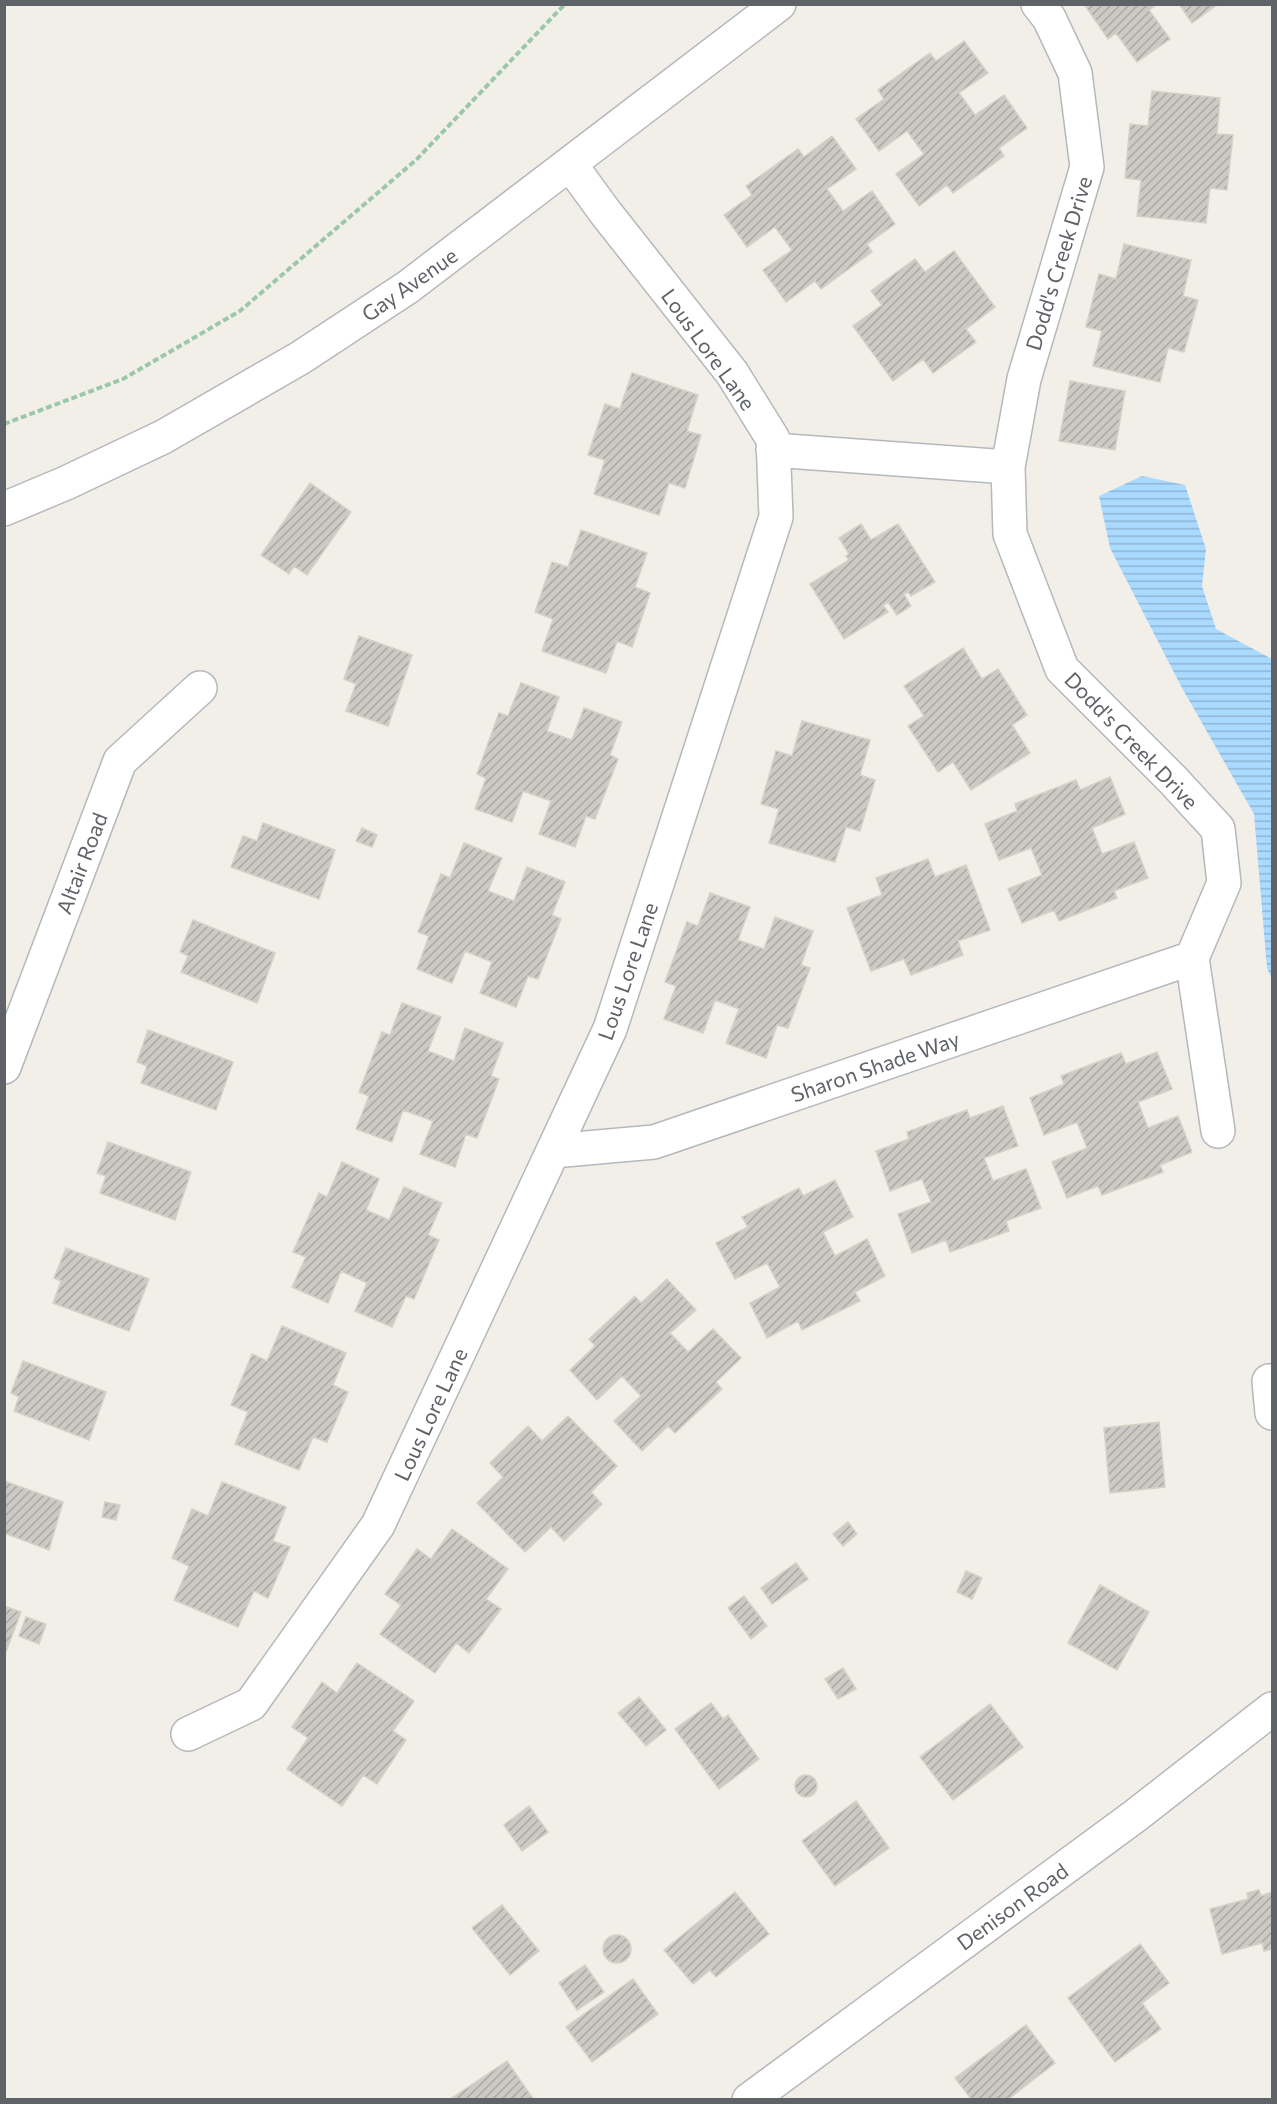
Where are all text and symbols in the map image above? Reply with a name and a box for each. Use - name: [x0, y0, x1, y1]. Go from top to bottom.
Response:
- street label: Dodd's Creek Drive: [1020, 173, 1096, 353]
- street label: Gay Avenue: [356, 242, 462, 326]
- street label: Lous Lore Lane: [657, 284, 761, 414]
- street label: Dodd's Creek Drive: [1060, 666, 1204, 814]
- street label: Altair Road: [50, 809, 112, 917]
- street label: Lous Lore Lane: [592, 899, 662, 1043]
- street label: Sharon Shade Way: [788, 1025, 963, 1107]
- street label: Lous Lore Lane: [388, 1344, 472, 1484]
- street label: Denison Road: [952, 1857, 1072, 1955]

